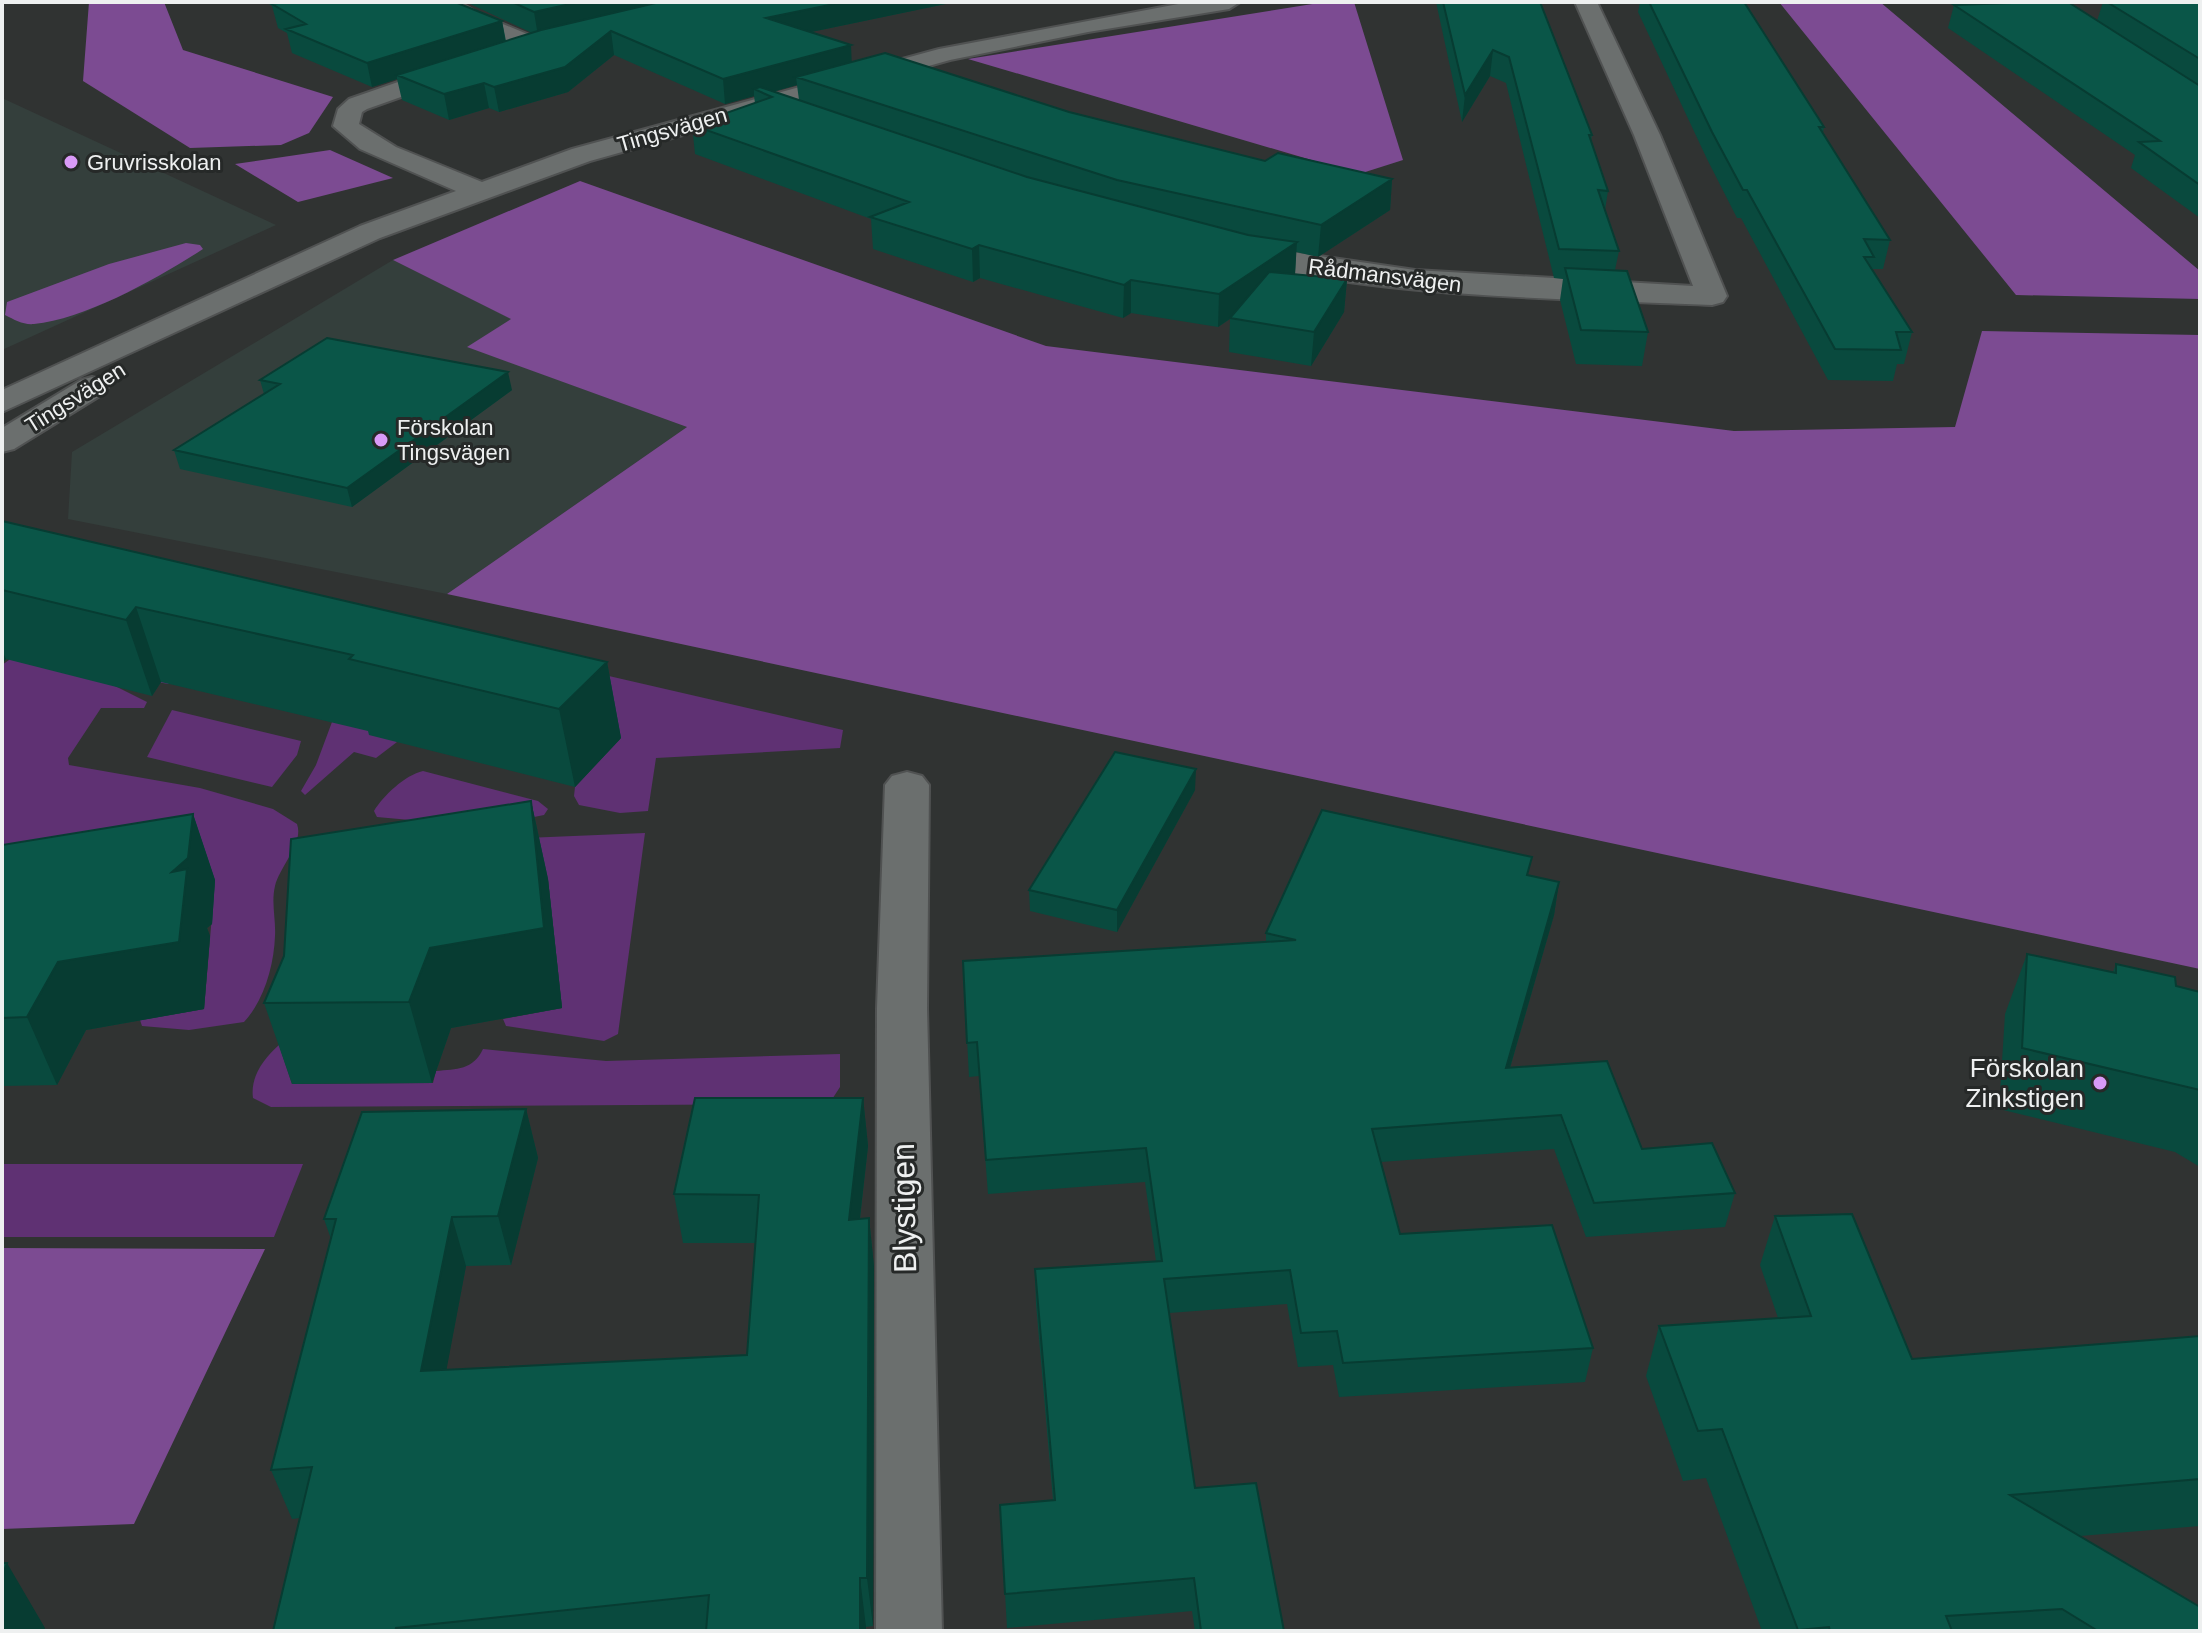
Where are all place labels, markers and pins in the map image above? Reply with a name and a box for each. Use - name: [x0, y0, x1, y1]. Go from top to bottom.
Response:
- place label: Gruvrisskolan: [87, 150, 221, 175]
- marker: Gruvrisskolan: [62, 153, 80, 171]
- place label: Förskolan Tingsvägen: [397, 415, 510, 465]
- marker: Förskolan Tingsvägen: [372, 431, 390, 449]
- place label: Förskolan Zinkstigen: [1966, 1053, 2084, 1113]
- marker: Förskolan Zinkstigen: [2091, 1074, 2109, 1092]

